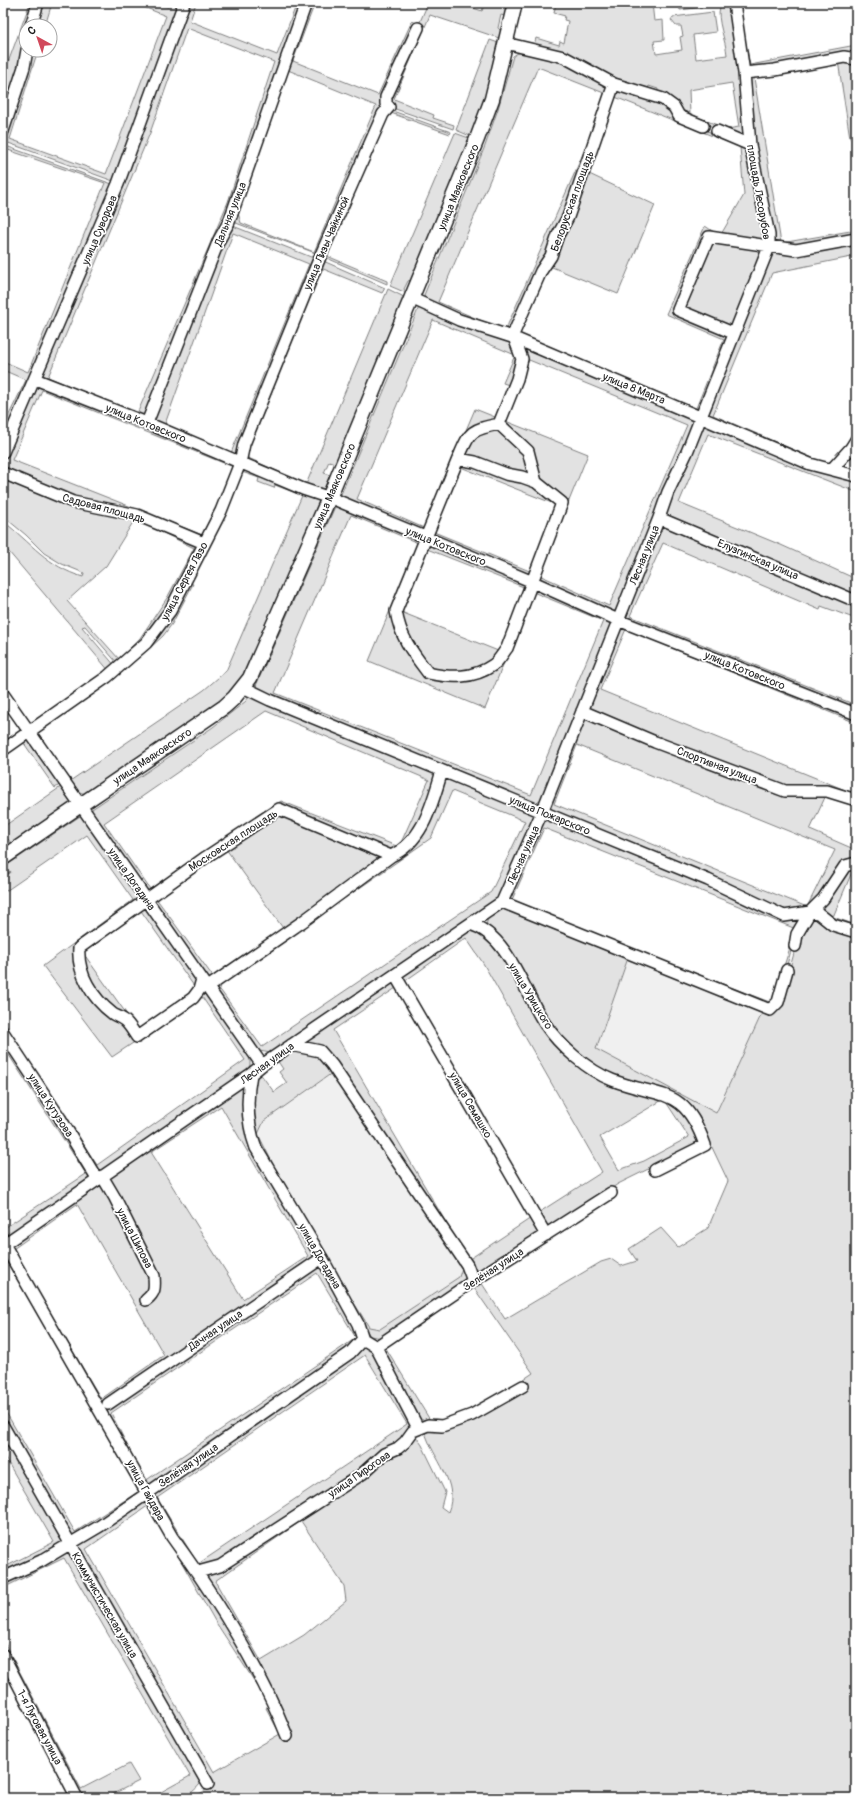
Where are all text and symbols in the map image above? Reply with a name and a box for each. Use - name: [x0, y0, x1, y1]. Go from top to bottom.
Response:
- north arrow: [18, 18, 58, 58]
- text: С: [25, 23, 39, 38]
- street label: улица Маяковского: [435, 142, 482, 233]
- street label: площадь Лесорубов: [744, 143, 773, 241]
- street label: Белорусская площадь: [548, 149, 597, 253]
- street label: Дальняя улица: [211, 180, 249, 249]
- street label: улица Суворова: [79, 193, 120, 268]
- street label: улица Лизы Чайкиной: [300, 195, 352, 293]
- street label: улица 8 Марта: [600, 370, 667, 407]
- street label: улица Котовского: [103, 401, 188, 446]
- street label: улица Маяковского: [310, 441, 358, 532]
- street label: Садовая площадь: [61, 491, 147, 526]
- street label: Лесная улица: [626, 523, 662, 588]
- street label: улица Котовского: [403, 524, 488, 569]
- street label: Елузгинская улица: [715, 536, 800, 582]
- street label: улица Сергея Лазо: [158, 540, 211, 624]
- street label: улица Котовского: [702, 648, 787, 693]
- street label: улица Маяковского: [110, 725, 194, 788]
- street label: Спортивная улица: [675, 744, 759, 787]
- street label: улица Пожарского: [506, 793, 592, 838]
- street label: Московская площадь: [186, 807, 280, 874]
- street label: Лесная улица: [504, 824, 542, 888]
- street label: улица Догадина: [105, 845, 158, 913]
- street label: улица Урицкого: [505, 960, 555, 1032]
- street label: Лесная улица: [237, 1040, 297, 1088]
- street label: улица Семашко: [446, 1069, 495, 1140]
- street label: улица Кутузова: [25, 1070, 76, 1139]
- street label: улица Шипова: [113, 1205, 155, 1270]
- street label: улица Догадина: [295, 1220, 344, 1291]
- street label: Зелёная улица: [461, 1245, 526, 1294]
- street label: Дачная улица: [185, 1307, 245, 1354]
- street label: Зелёная улица: [156, 1441, 221, 1490]
- street label: улица Пирогова: [325, 1448, 393, 1501]
- street label: улица Гайдара: [123, 1457, 168, 1523]
- street label: Коммунистическая улица: [69, 1550, 140, 1660]
- street label: 1-я Луговая улица: [14, 1688, 65, 1767]

